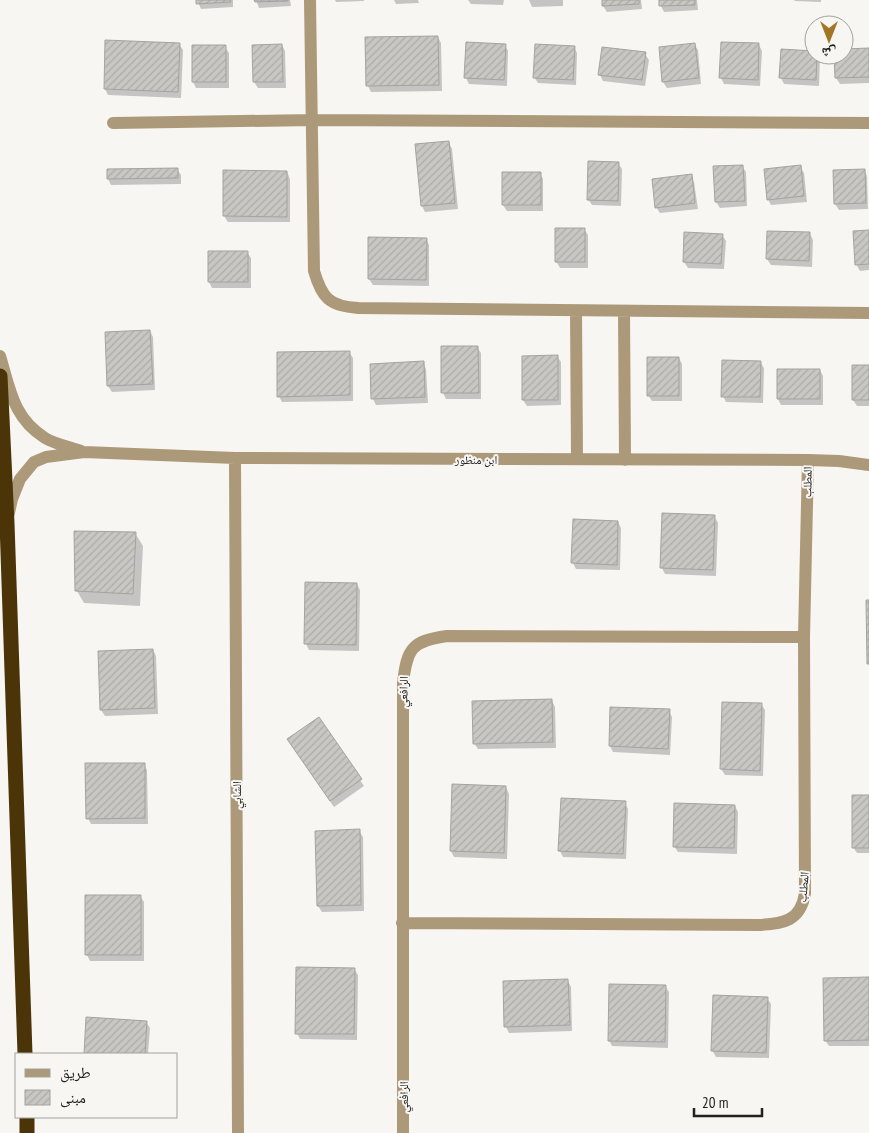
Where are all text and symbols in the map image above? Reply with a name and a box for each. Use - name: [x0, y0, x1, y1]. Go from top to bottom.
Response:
- north arrow: [804, 15, 854, 65]
- text: ش: [821, 44, 836, 62]
- street label: ابن منظور: [454, 452, 497, 467]
- street label: المطلب: [799, 466, 815, 497]
- street label: الرافعي: [395, 676, 414, 708]
- street label: الشابي: [229, 781, 247, 809]
- street label: المطلب: [794, 871, 812, 903]
- legend: [15, 1053, 178, 1118]
- text: طريق: [60, 1063, 91, 1083]
- street label: الرافعي: [396, 1081, 414, 1113]
- scale bar: [694, 1086, 762, 1118]
- text: مبنى: [60, 1088, 86, 1108]
- text: 20 m: [702, 1093, 728, 1112]

